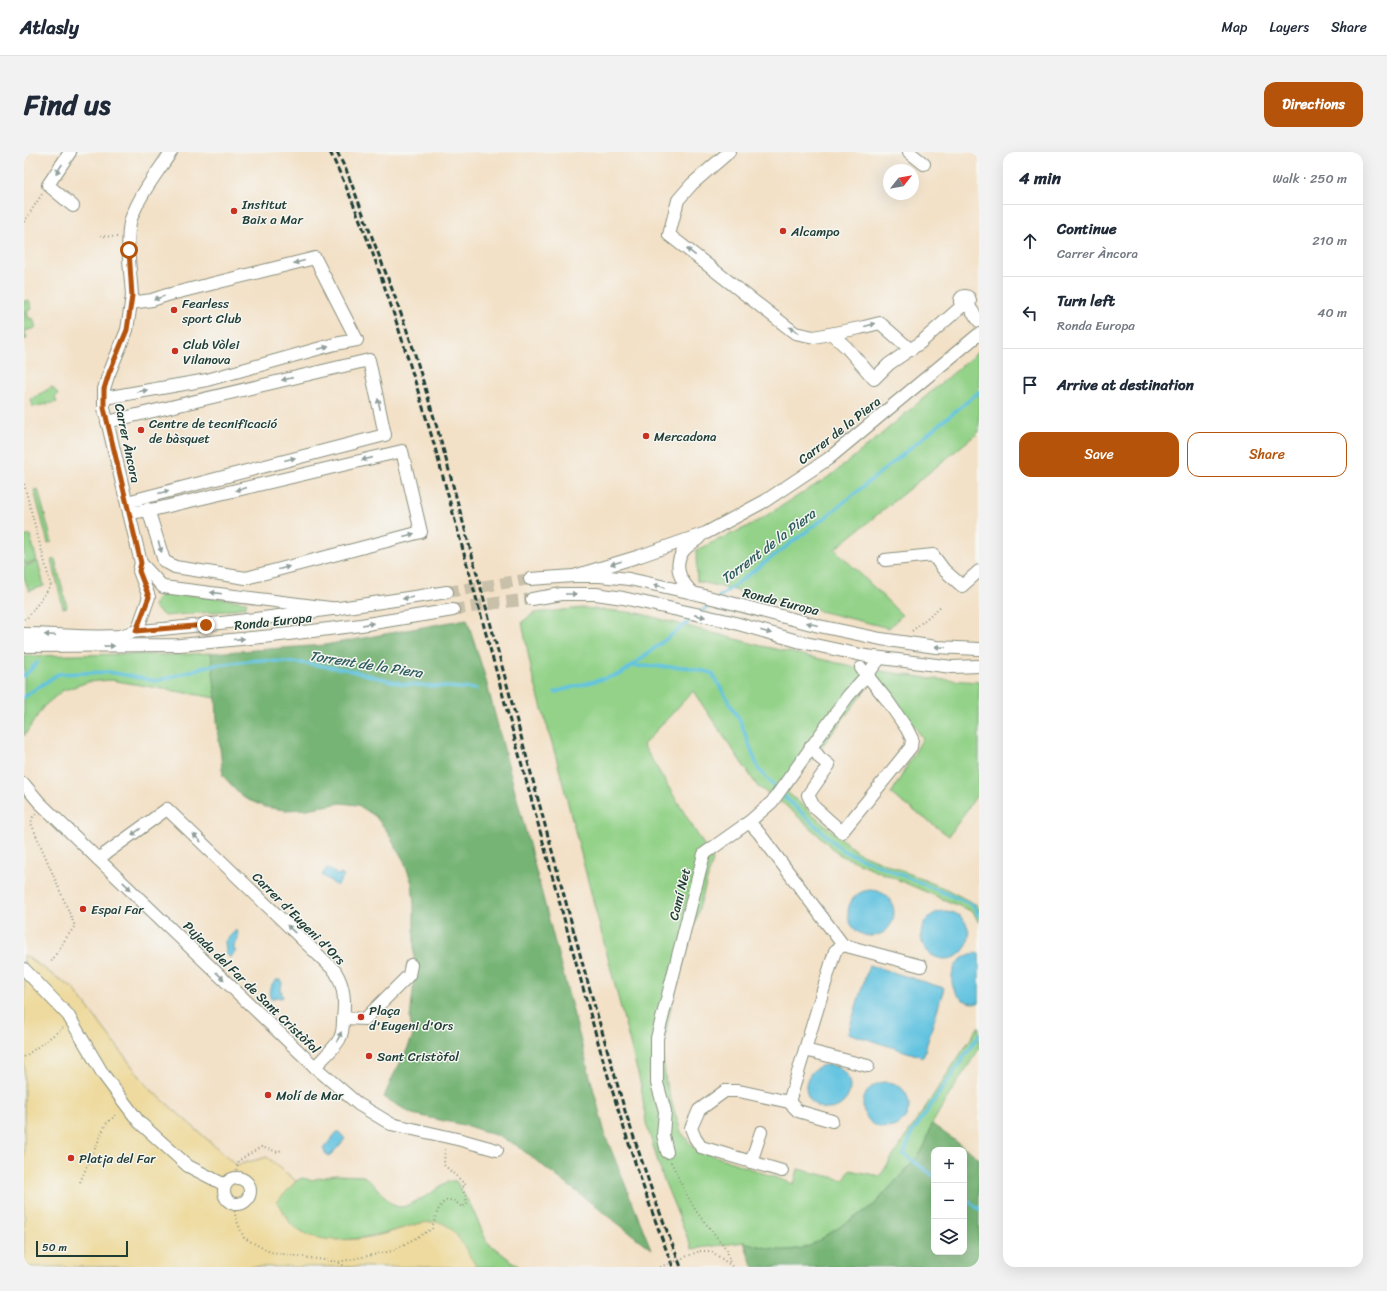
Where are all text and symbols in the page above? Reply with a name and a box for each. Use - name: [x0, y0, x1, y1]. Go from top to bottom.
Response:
- text: Atlasly: [20, 11, 79, 44]
- text: Map: [1222, 15, 1247, 40]
- text: Layers: [1269, 15, 1309, 40]
- text: Share: [1331, 15, 1367, 40]
- text: Find us: [24, 80, 111, 129]
- button: Directions: [1264, 82, 1363, 127]
- text: 4 min: [1019, 163, 1061, 193]
- one-way arrow: [55, 164, 63, 174]
- north arrow: [883, 164, 919, 200]
- text: Walk · 250 m: [1273, 167, 1347, 190]
- place label: Institut Baix a Mar: [241, 193, 303, 231]
- marker: Institut Baix a Mar: [229, 206, 239, 216]
- text: Continue: [1057, 216, 1117, 242]
- place label: Alcampo: [790, 220, 840, 243]
- marker: Alcampo: [778, 226, 788, 236]
- text: 210 m: [1312, 229, 1347, 252]
- icon: ahead: [1019, 230, 1041, 252]
- route start: [120, 241, 138, 259]
- text: Carrer Àncora: [1057, 242, 1138, 265]
- one-way arrow: [685, 248, 696, 256]
- one-way arrow: [292, 259, 305, 265]
- text: Turn left: [1057, 288, 1115, 314]
- place label: Fearless sport Club: [181, 292, 242, 330]
- one-way arrow: [153, 295, 165, 301]
- text: 40 m: [1317, 301, 1347, 324]
- icon: left: [1019, 302, 1041, 324]
- marker: Fearless sport Club: [169, 305, 179, 315]
- text: Ronda Europa: [1057, 314, 1135, 337]
- one-way arrow: [863, 322, 876, 328]
- one-way arrow: [788, 327, 800, 334]
- place label: Club Vòlei Vilanova: [183, 333, 240, 371]
- one-way arrow: [317, 345, 329, 351]
- marker: Club Vòlei Vilanova: [170, 346, 180, 356]
- text: Arrive at destination: [1057, 372, 1194, 398]
- icon: arrive: [1019, 374, 1041, 396]
- one-way arrow: [280, 377, 293, 383]
- one-way arrow: [136, 388, 149, 394]
- street label: Carrer de la Piera: [793, 390, 886, 470]
- one-way arrow: [375, 398, 381, 410]
- street label: Carrer Àncora: [108, 401, 147, 486]
- place label: Centre de tecnificació de bàsquet: [149, 412, 278, 450]
- marker: Centre de tecnificació de bàsquet: [136, 425, 146, 435]
- place label: Mercadona: [654, 425, 717, 448]
- marker: Mercadona: [641, 431, 651, 441]
- button: Save: [1019, 432, 1179, 477]
- button: Share: [1187, 432, 1347, 477]
- one-way arrow: [284, 456, 296, 462]
- one-way arrow: [361, 457, 374, 463]
- one-way arrow: [235, 486, 247, 492]
- one-way arrow: [158, 489, 170, 495]
- water label: Torrent de la Piera: [715, 502, 822, 591]
- one-way arrow: [404, 532, 416, 538]
- one-way arrow: [157, 541, 163, 553]
- one-way arrow: [610, 560, 622, 566]
- one-way arrow: [277, 564, 290, 570]
- street label: Ronda Europa: [740, 581, 822, 622]
- one-way arrow: [653, 582, 665, 588]
- one-way arrow: [210, 590, 222, 597]
- one-way arrow: [565, 591, 578, 597]
- one-way arrow: [402, 595, 415, 601]
- street label: Ronda Europa: [233, 606, 313, 637]
- one-way arrow: [694, 613, 706, 619]
- route end: [197, 616, 215, 634]
- one-way arrow: [362, 621, 374, 627]
- one-way arrow: [806, 621, 818, 627]
- one-way arrow: [760, 629, 772, 635]
- one-way arrow: [43, 632, 56, 638]
- one-way arrow: [233, 635, 245, 642]
- one-way arrow: [103, 643, 116, 649]
- water label: Torrent de la Piera: [308, 643, 425, 686]
- one-way arrow: [934, 643, 946, 650]
- one-way arrow: [130, 828, 141, 836]
- one-way arrow: [192, 833, 202, 843]
- street label: Camí Net: [662, 865, 697, 923]
- street label: Carrer d'Eugeni d'Ors: [246, 866, 351, 971]
- one-way arrow: [122, 881, 131, 890]
- place label: Espai Far: [91, 898, 144, 921]
- marker: Espai Far: [78, 904, 88, 914]
- street label: Pujada del Far de Sant Cristòfol: [178, 915, 326, 1060]
- one-way arrow: [286, 924, 296, 933]
- one-way arrow: [215, 971, 225, 981]
- place label: Plaça d'Eugeni d'Ors: [369, 999, 454, 1037]
- marker: Plaça d'Eugeni d'Ors: [356, 1012, 366, 1022]
- one-way arrow: [336, 1031, 342, 1042]
- place label: Sant Cristòfol: [377, 1045, 459, 1068]
- marker: Sant Cristòfol: [364, 1051, 374, 1061]
- place label: Molí de Mar: [276, 1084, 344, 1107]
- marker: Molí de Mar: [263, 1090, 273, 1100]
- place label: Platja del Far: [79, 1147, 156, 1170]
- map controls: [931, 1147, 967, 1255]
- button: +: [931, 1147, 967, 1183]
- marker: Platja del Far: [66, 1153, 76, 1163]
- button: −: [931, 1183, 967, 1219]
- button: layers: [931, 1219, 967, 1255]
- text: 50 m: [42, 1238, 67, 1257]
- scale bar: [36, 1239, 128, 1258]

